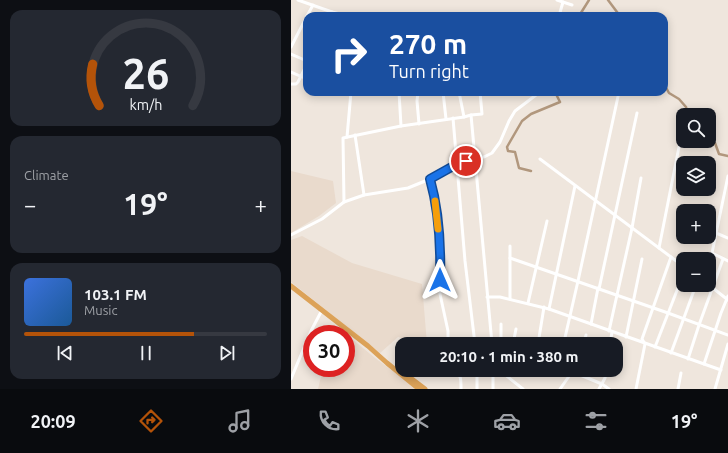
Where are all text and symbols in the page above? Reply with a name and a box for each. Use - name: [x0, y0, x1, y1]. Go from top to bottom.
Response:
- icon: right: [323, 28, 375, 80]
- text: 270 m: [389, 28, 467, 59]
- text: 26: [122, 50, 169, 97]
- text: Turn right: [389, 61, 469, 81]
- text: km/h: [129, 97, 162, 113]
- map controls: [676, 108, 716, 292]
- button: search: [676, 108, 716, 148]
- pin: [449, 144, 483, 178]
- icon: arrive: [455, 150, 477, 172]
- button: layers: [676, 156, 716, 196]
- text: Climate: [24, 168, 69, 182]
- text: 19°: [123, 187, 168, 221]
- text: −: [24, 192, 36, 217]
- text: +: [255, 192, 267, 217]
- button: +: [676, 204, 716, 244]
- button: −: [676, 252, 716, 292]
- position arrow: [419, 259, 461, 301]
- text: 103.1 FM: [84, 286, 147, 303]
- text: Music: [84, 303, 118, 317]
- speed limit sign: 30: [303, 325, 355, 377]
- icon: previous: [54, 342, 76, 364]
- icon: pause: [135, 342, 157, 364]
- icon: next: [216, 342, 238, 364]
- text: 20:10 · 1 min · 380 m: [440, 348, 578, 365]
- icon: directions: [137, 407, 165, 435]
- icon: music: [226, 407, 254, 435]
- icon: phone: [315, 407, 343, 435]
- icon: climate: [404, 407, 432, 435]
- icon: car: [493, 407, 521, 435]
- icon: filters: [582, 407, 610, 435]
- text: 20:09: [31, 411, 76, 431]
- text: 19°: [671, 411, 697, 431]

